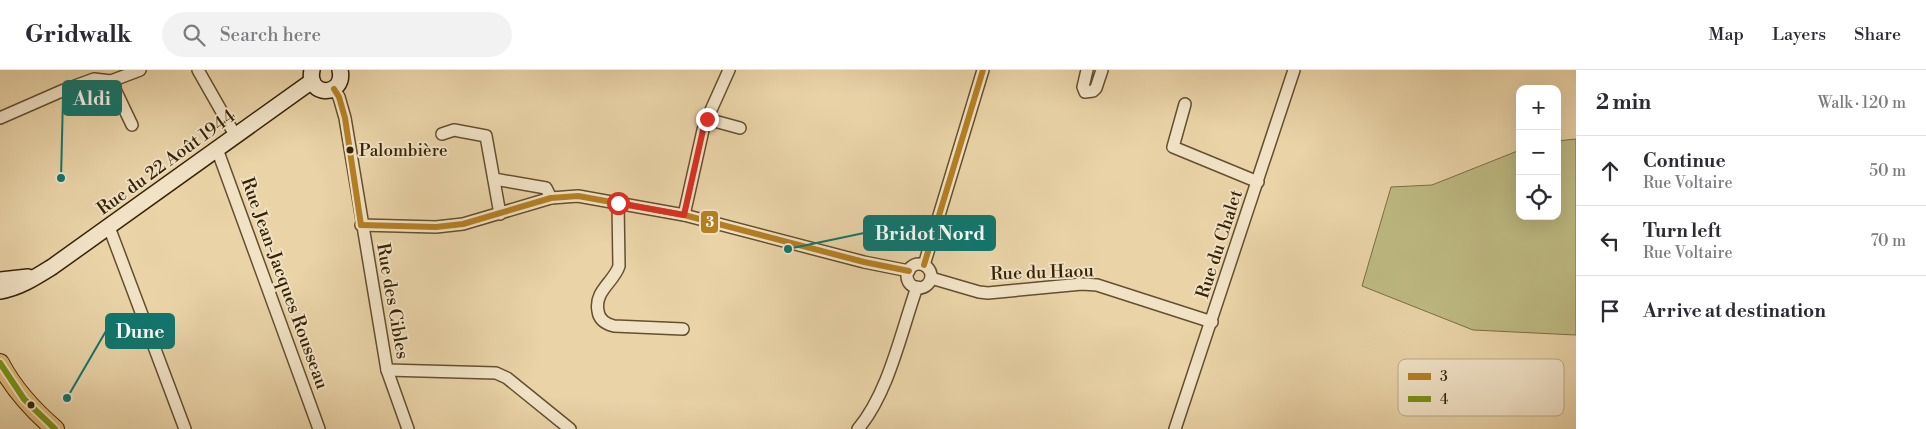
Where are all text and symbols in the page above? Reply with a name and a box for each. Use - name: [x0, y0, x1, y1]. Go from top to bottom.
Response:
- search box: [162, 12, 512, 57]
- text: Gridwalk: [25, 20, 132, 50]
- icon: search: [180, 21, 208, 49]
- text: Search here: [220, 23, 321, 47]
- text: Map: [1709, 23, 1744, 46]
- text: Layers: [1772, 23, 1826, 46]
- text: Share: [1854, 23, 1901, 46]
- callout: Aldi: [63, 81, 121, 115]
- map controls: [1516, 85, 1561, 220]
- button: +: [1516, 85, 1561, 130]
- text: Aldi: [72, 87, 111, 111]
- text: 2 min: [1596, 90, 1651, 116]
- text: Walk · 120 m: [1818, 93, 1906, 113]
- street label: Rue du 22 Août 1944: [92, 104, 240, 220]
- route end: [696, 108, 719, 131]
- button: −: [1516, 130, 1561, 175]
- place label: Palombière: [359, 140, 448, 162]
- marker: Palombière: [345, 145, 355, 155]
- text: Continue: [1643, 149, 1726, 173]
- icon: ahead: [1596, 157, 1624, 185]
- text: 50 m: [1869, 161, 1906, 181]
- text: Rue Voltaire: [1643, 173, 1732, 193]
- street label: Rue Jean-Jacques Rousseau: [235, 174, 334, 393]
- button: locate: [1516, 175, 1561, 220]
- street label: Rue du Chalet: [1191, 186, 1248, 301]
- route start: [607, 192, 630, 215]
- line badge: 3: [700, 210, 719, 234]
- text: 3: [706, 214, 714, 232]
- callout: Bridot Nord: [864, 216, 995, 250]
- text: Turn left: [1643, 219, 1722, 243]
- text: Bridot Nord: [875, 222, 985, 246]
- icon: left: [1596, 227, 1624, 255]
- text: 70 m: [1870, 231, 1906, 251]
- street label: Rue des Cibles: [371, 241, 414, 361]
- text: Rue Voltaire: [1643, 243, 1732, 263]
- street label: Rue du Haou: [990, 259, 1095, 286]
- icon: arrive: [1596, 297, 1624, 325]
- text: Arrive at destination: [1643, 299, 1826, 323]
- callout: Dune: [106, 314, 174, 348]
- text: Dune: [116, 320, 164, 344]
- legend: [1398, 359, 1564, 416]
- text: 3: [1440, 368, 1448, 386]
- text: 4: [1440, 391, 1448, 409]
- unlabelled marker: [26, 400, 36, 410]

